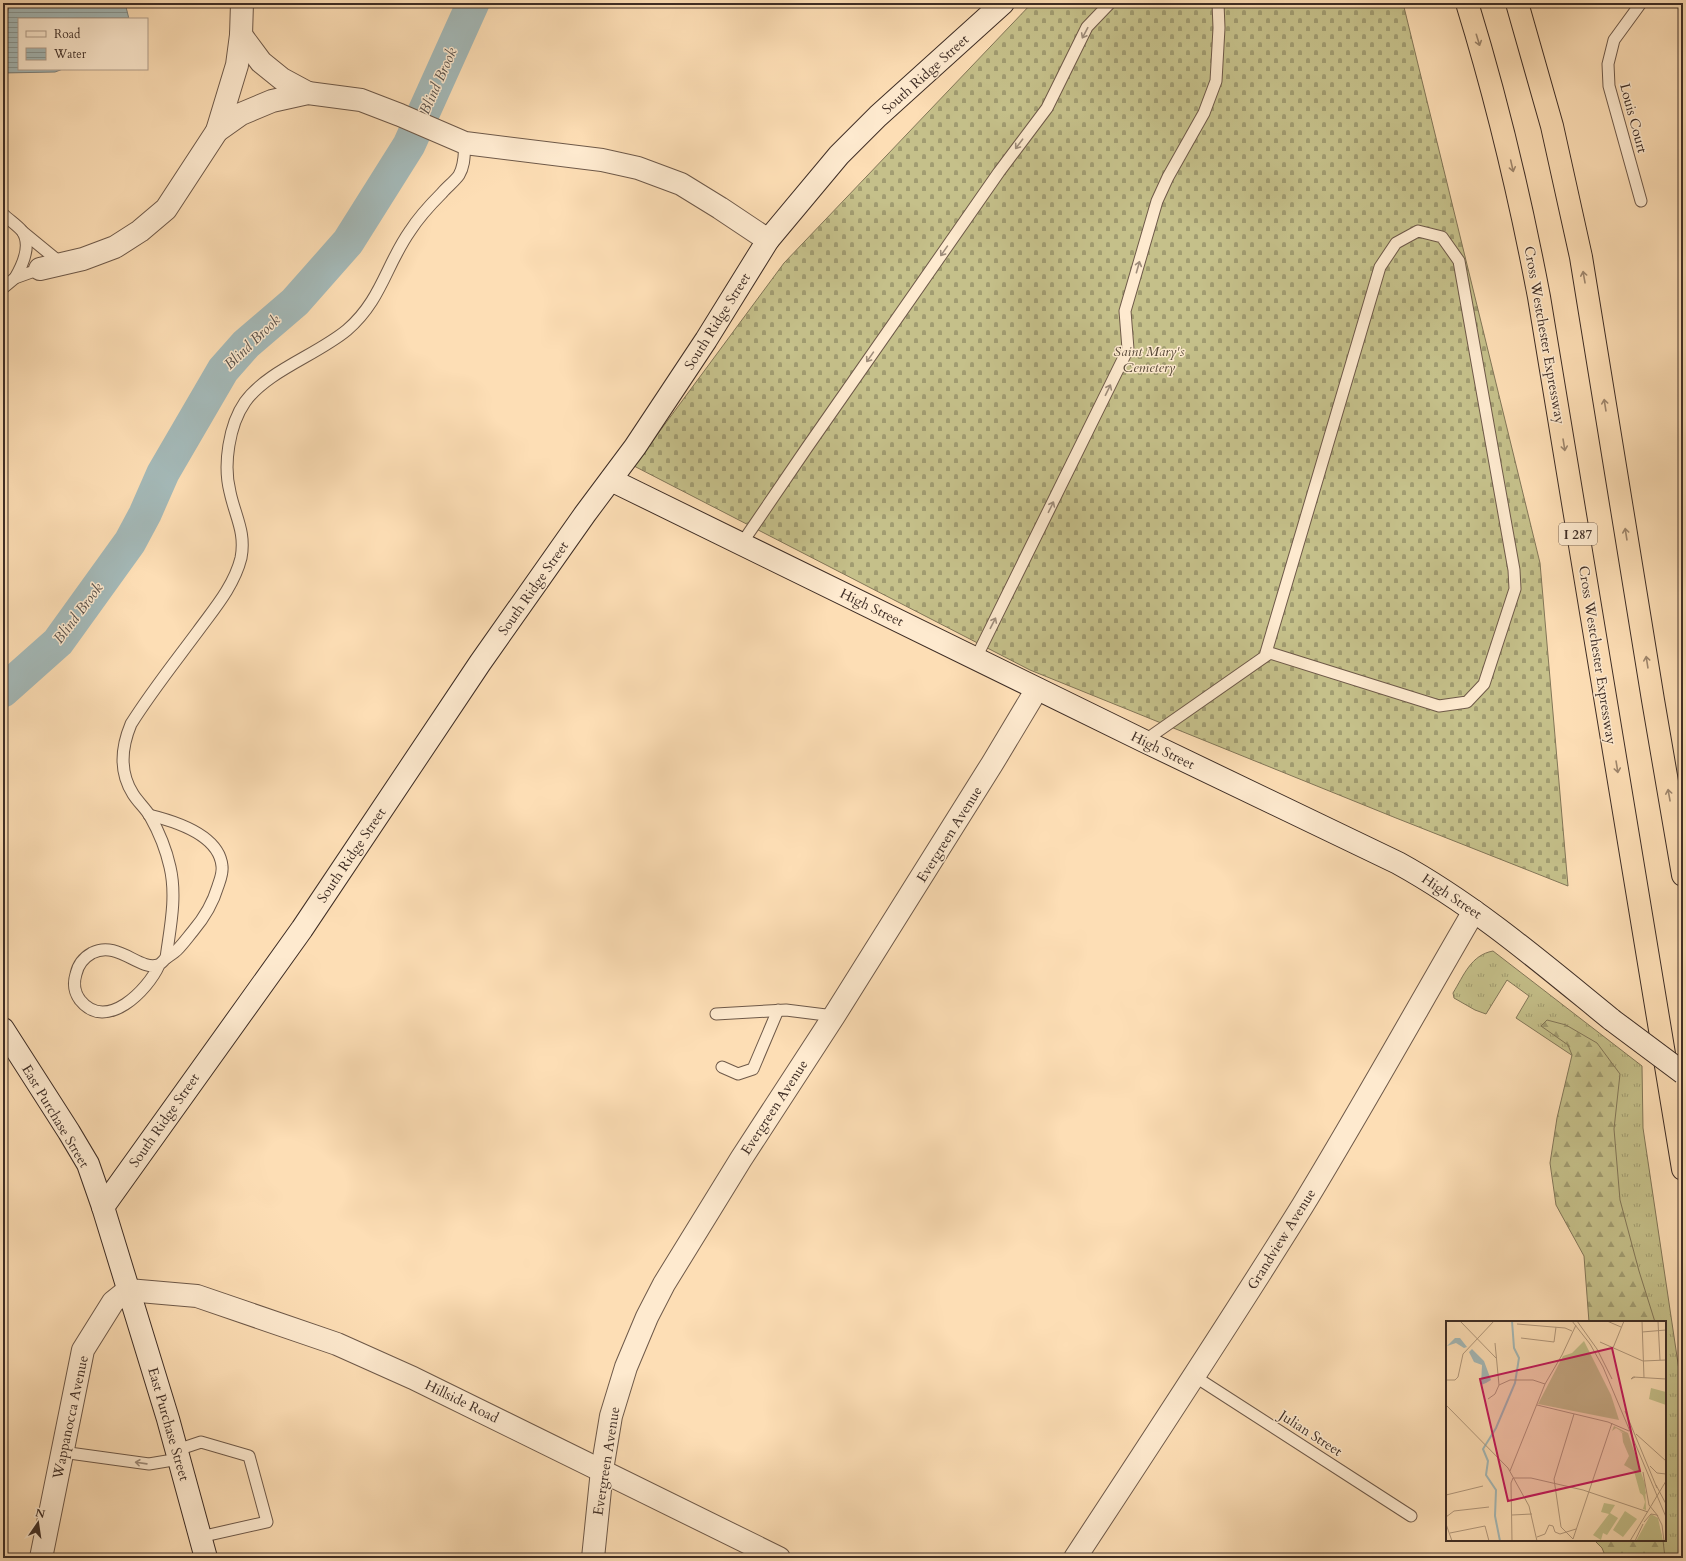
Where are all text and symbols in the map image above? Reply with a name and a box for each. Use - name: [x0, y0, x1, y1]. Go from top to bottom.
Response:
- legend: [18, 18, 148, 70]
- text: Road: [54, 26, 81, 42]
- one-way arrow: [1080, 26, 1088, 38]
- street label: South Ridge Street: [878, 30, 973, 119]
- one-way arrow: [1475, 34, 1482, 47]
- water label: Blind Brook: [414, 44, 462, 118]
- text: Water: [53, 46, 87, 62]
- street label: Louis Court: [1615, 81, 1652, 156]
- one-way arrow: [1015, 139, 1024, 150]
- one-way arrow: [1508, 159, 1516, 172]
- street label: Cross Westchester Expressway: [1519, 244, 1570, 426]
- one-way arrow: [940, 245, 948, 256]
- one-way arrow: [1135, 260, 1142, 273]
- street label: South Ridge Street: [680, 269, 755, 373]
- one-way arrow: [1580, 271, 1588, 284]
- water label: Blind Brook: [219, 310, 285, 374]
- park label: Saint Mary's Cemetery: [1114, 342, 1185, 377]
- one-way arrow: [866, 351, 874, 362]
- one-way arrow: [1105, 384, 1112, 396]
- one-way arrow: [1601, 399, 1609, 412]
- one-way arrow: [1560, 438, 1568, 451]
- one-way arrow: [1048, 501, 1055, 513]
- road number: I 287: [1559, 523, 1597, 545]
- one-way arrow: [1622, 528, 1630, 541]
- street label: South Ridge Street: [494, 537, 573, 639]
- street label: Cross Westchester Expressway: [1574, 564, 1621, 746]
- water label: Blind Brook: [49, 578, 108, 647]
- street label: High Street: [837, 584, 907, 631]
- one-way arrow: [990, 618, 997, 630]
- one-way arrow: [1643, 656, 1651, 669]
- street label: High Street: [1128, 727, 1198, 774]
- one-way arrow: [1613, 760, 1621, 773]
- street label: Evergreen Avenue: [912, 783, 987, 886]
- one-way arrow: [1665, 789, 1673, 802]
- street label: South Ridge Street: [313, 804, 391, 907]
- street label: High Street: [1418, 869, 1486, 924]
- street label: Evergreen Avenue: [737, 1056, 812, 1159]
- street label: East Purchase Street: [17, 1061, 94, 1172]
- street label: South Ridge Street: [125, 1069, 204, 1171]
- street label: Grandview Avenue: [1243, 1185, 1320, 1293]
- inset map: [1446, 1321, 1666, 1541]
- street label: Wappanocca Avenue: [48, 1354, 93, 1482]
- street label: East Purchase Street: [143, 1365, 194, 1484]
- street label: Hillside Road: [422, 1375, 502, 1428]
- street label: Evergreen Avenue: [589, 1405, 624, 1517]
- street label: Julian Street: [1274, 1405, 1346, 1461]
- one-way arrow: [135, 1459, 148, 1467]
- north arrow: [18, 1503, 58, 1543]
- text: N: [34, 1505, 47, 1522]

